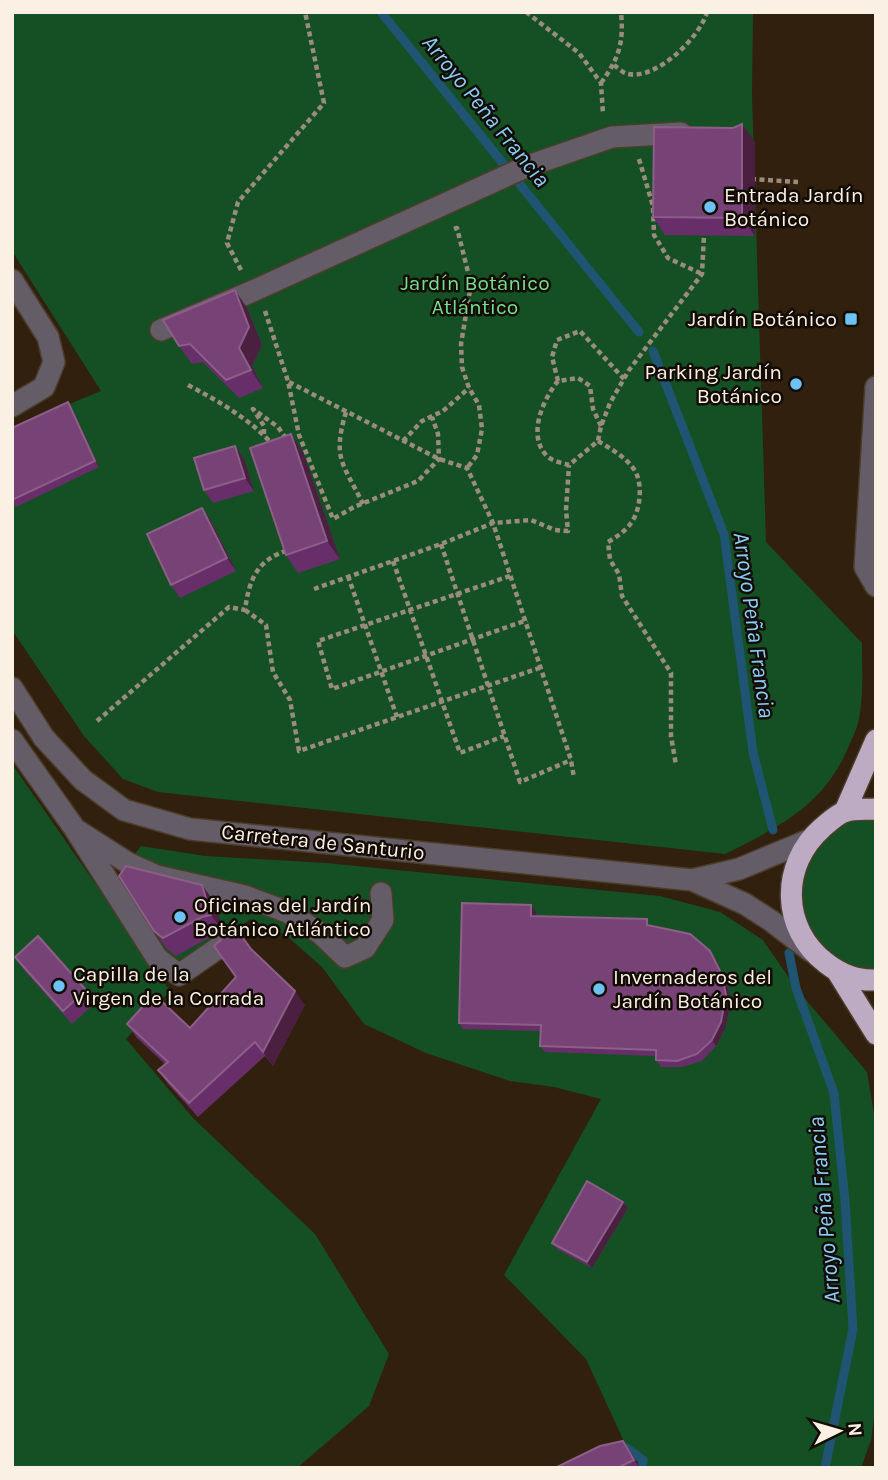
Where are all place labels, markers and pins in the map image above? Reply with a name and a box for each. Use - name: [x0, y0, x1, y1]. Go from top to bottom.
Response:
- place label: Entrada Jardín Botánico: [724, 183, 864, 231]
- marker: Entrada Jardín Botánico: [702, 199, 718, 215]
- place label: Jardín Botánico: [688, 307, 837, 331]
- marker: Jardín Botánico: [843, 311, 859, 327]
- place label: Parking Jardín Botánico: [645, 360, 782, 408]
- marker: Parking Jardín Botánico: [788, 376, 804, 392]
- place label: Oficinas del Jardín Botánico Atlántico: [194, 893, 371, 941]
- marker: Oficinas del Jardín Botánico Atlántico: [172, 909, 188, 925]
- place label: Capilla de la Virgen de la Corrada: [73, 962, 264, 1010]
- place label: Invernaderos del Jardín Botánico: [613, 965, 772, 1013]
- marker: Capilla de la Virgen de la Corrada: [51, 978, 67, 994]
- marker: Invernaderos del Jardín Botánico: [591, 981, 607, 997]

